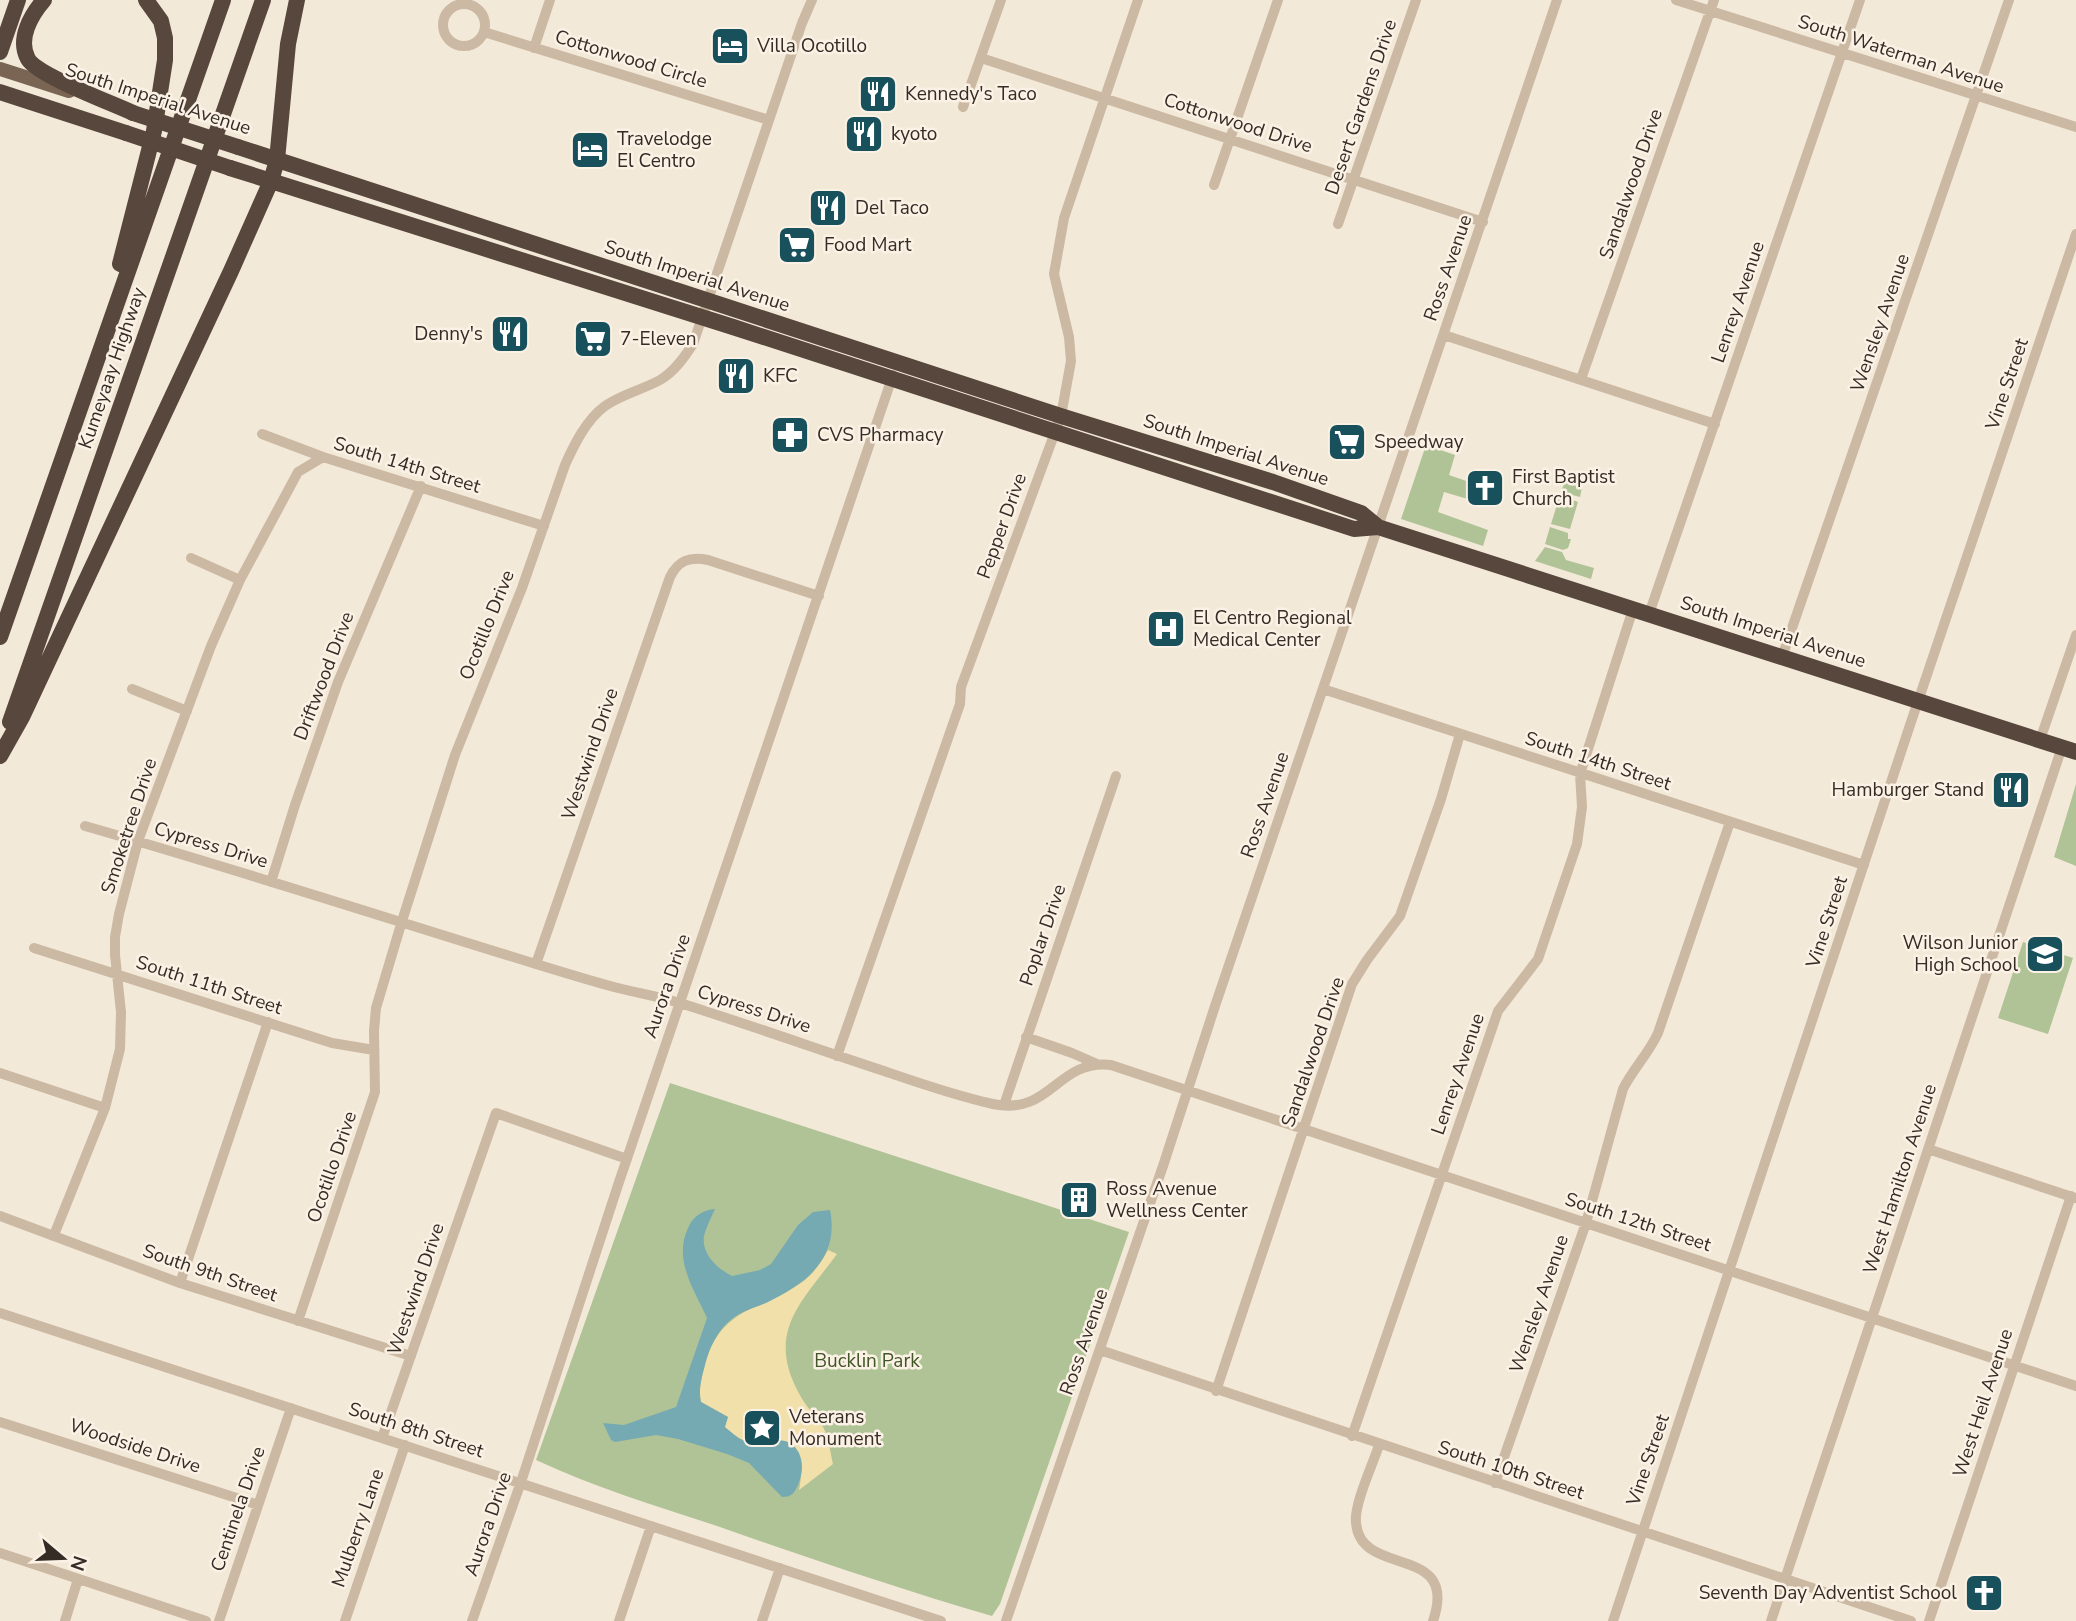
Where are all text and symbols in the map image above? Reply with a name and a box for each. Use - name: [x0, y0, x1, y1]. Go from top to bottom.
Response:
- street label: South Waterman Avenue: [1795, 8, 2007, 100]
- street label: Desert Gardens Drive: [1319, 16, 1403, 198]
- street label: Cottonwood Circle: [552, 23, 710, 95]
- hotel icon: Villa Ocotillo: [709, 25, 751, 67]
- place label: Villa Ocotillo: [756, 33, 867, 59]
- street label: South Imperial Avenue: [62, 57, 254, 141]
- restaurant icon: Kennedy's Taco: [857, 73, 899, 115]
- place label: Kennedy's Taco: [905, 81, 1037, 107]
- street label: Cottonwood Drive: [1160, 87, 1316, 159]
- street label: Sandalwood Drive: [1593, 106, 1669, 262]
- restaurant icon: kyoto: [843, 113, 885, 155]
- place label: kyoto: [891, 121, 937, 147]
- place label: Travelodge El Centro: [617, 126, 712, 174]
- hotel icon: Travelodge El Centro: [569, 129, 611, 171]
- restaurant icon: Del Taco: [807, 187, 849, 229]
- place label: Del Taco: [855, 195, 929, 221]
- street label: Ross Avenue: [1418, 211, 1478, 325]
- supermarket icon: Food Mart: [776, 224, 818, 266]
- place label: Food Mart: [824, 232, 912, 258]
- street label: South Imperial Avenue: [601, 234, 793, 318]
- street label: Lenrey Avenue: [1705, 238, 1771, 366]
- street label: Wensley Avenue: [1844, 250, 1916, 396]
- street label: Kumeyaay Highway: [72, 284, 152, 452]
- restaurant icon: Denny's: [489, 313, 531, 355]
- supermarket icon: 7-Eleven: [572, 318, 614, 360]
- place label: Denny's: [414, 321, 483, 347]
- place label: 7-Eleven: [620, 326, 697, 352]
- street label: Vine Street: [1979, 334, 2035, 434]
- restaurant icon: KFC: [715, 355, 757, 397]
- place label: KFC: [763, 363, 798, 389]
- street label: South Imperial Avenue: [1140, 408, 1332, 492]
- pharmacy icon: CVS Pharmacy: [769, 414, 811, 456]
- supermarket icon: Speedway: [1326, 421, 1368, 463]
- place label: CVS Pharmacy: [817, 422, 944, 448]
- place label: Speedway: [1374, 429, 1464, 455]
- street label: South 14th Street: [330, 430, 484, 500]
- place label: First Baptist Church: [1512, 464, 1615, 512]
- church icon: First Baptist Church: [1464, 467, 1506, 509]
- street label: Pepper Drive: [971, 470, 1033, 582]
- street label: Ocotillo Drive: [453, 566, 521, 684]
- street label: South Imperial Avenue: [1677, 590, 1869, 674]
- place label: El Centro Regional Medical Center: [1193, 605, 1352, 653]
- street label: Driftwood Drive: [288, 608, 360, 744]
- hospital icon: El Centro Regional Medical Center: [1145, 608, 1187, 650]
- street label: Westwind Drive: [555, 685, 625, 823]
- street label: South 14th Street: [1522, 725, 1675, 797]
- street label: Ross Avenue: [1235, 748, 1295, 862]
- street label: Smoketree Drive: [95, 755, 163, 897]
- restaurant icon: Hamburger Stand: [1990, 769, 2032, 811]
- place label: Hamburger Stand: [1832, 777, 1984, 803]
- street label: Cypress Drive: [151, 815, 271, 875]
- street label: Vine Street: [1800, 872, 1854, 972]
- street label: Poplar Drive: [1014, 881, 1072, 989]
- street label: Aurora Drive: [637, 930, 697, 1042]
- place label: Wilson Junior High School: [1902, 930, 2018, 978]
- school or university icon: Wilson Junior High School: [2024, 933, 2066, 975]
- street label: South 11th Street: [133, 949, 286, 1021]
- street label: Sandalwood Drive: [1275, 974, 1351, 1130]
- street label: Cypress Drive: [694, 978, 814, 1040]
- street label: Lenrey Avenue: [1425, 1010, 1491, 1138]
- street label: West Hamilton Avenue: [1857, 1081, 1943, 1277]
- street label: Ocotillo Drive: [301, 1108, 363, 1226]
- place label: Ross Avenue Wellness Center: [1106, 1176, 1248, 1224]
- building icon: Ross Avenue Wellness Center: [1058, 1179, 1100, 1221]
- street label: South 12th Street: [1562, 1186, 1715, 1258]
- street label: Westwind Drive: [381, 1220, 451, 1358]
- street label: Wensley Avenue: [1503, 1231, 1575, 1377]
- street label: South 9th Street: [139, 1238, 281, 1308]
- street label: Ross Avenue: [1054, 1285, 1114, 1399]
- street label: West Heil Avenue: [1947, 1325, 2019, 1481]
- park label: Bucklin Park: [814, 1348, 920, 1374]
- street label: South 8th Street: [345, 1396, 487, 1464]
- place label: Veterans Monument: [788, 1404, 881, 1452]
- place icon: Veterans Monument: [741, 1407, 783, 1449]
- street label: Vine Street: [1620, 1410, 1676, 1510]
- street label: Woodside Drive: [66, 1413, 204, 1479]
- street label: South 10th Street: [1435, 1434, 1588, 1506]
- street label: Centinela Drive: [204, 1443, 272, 1575]
- street label: Mulberry Lane: [326, 1465, 390, 1591]
- street label: Aurora Drive: [458, 1468, 518, 1580]
- north arrow: [28, 1523, 98, 1593]
- text: N: [64, 1552, 93, 1574]
- church icon: Seventh Day Adventist School: [1963, 1572, 2005, 1614]
- place label: Seventh Day Adventist School: [1699, 1580, 1957, 1606]

